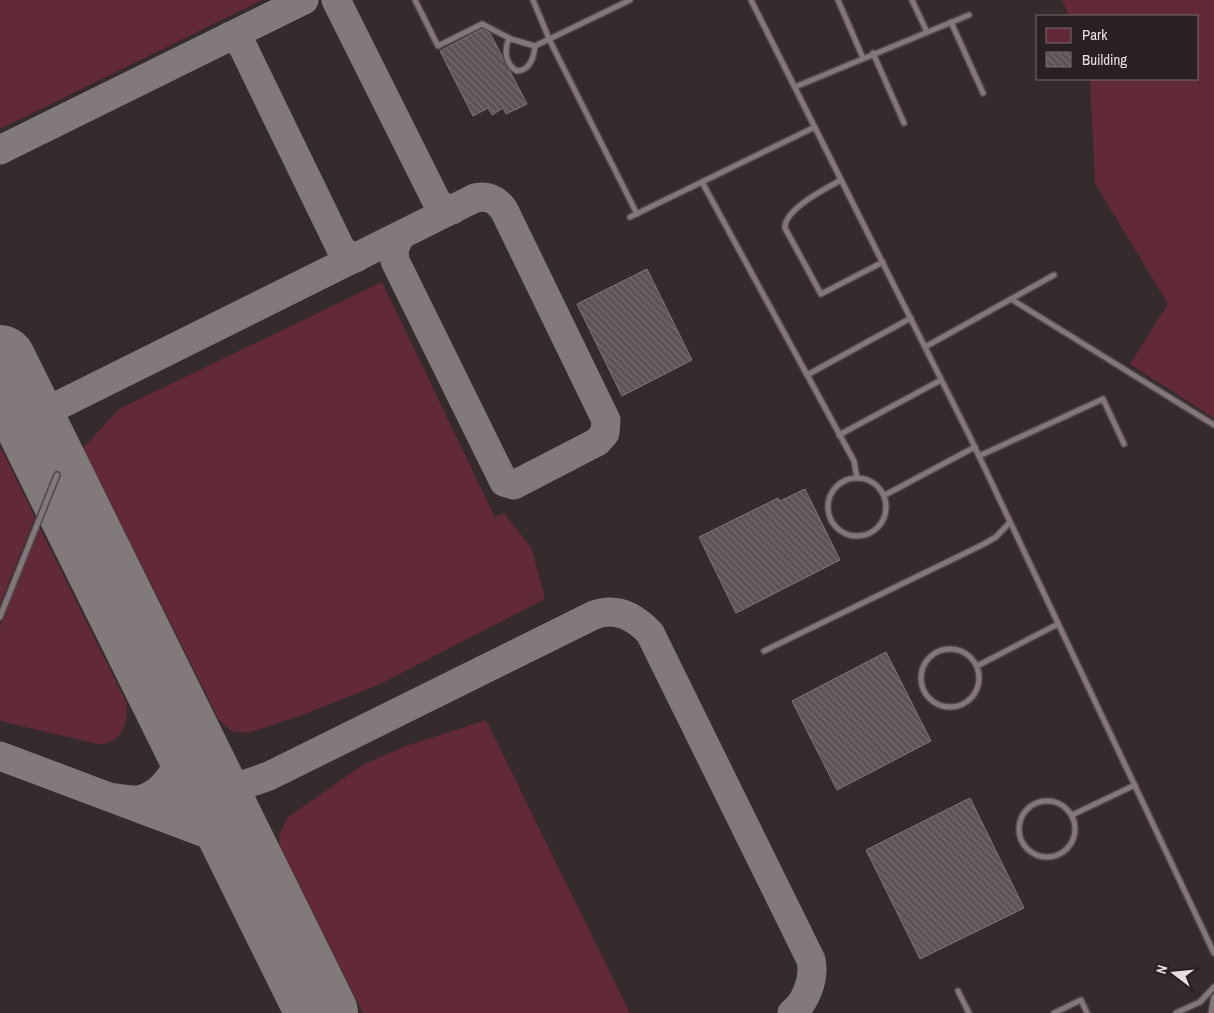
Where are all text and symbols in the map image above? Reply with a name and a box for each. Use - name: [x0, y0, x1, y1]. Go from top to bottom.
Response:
- legend: [1036, 15, 1199, 80]
- text: Park: [1082, 24, 1108, 45]
- text: Building: [1082, 49, 1127, 70]
- north arrow: [1149, 948, 1199, 998]
- text: N: [1152, 963, 1171, 976]

